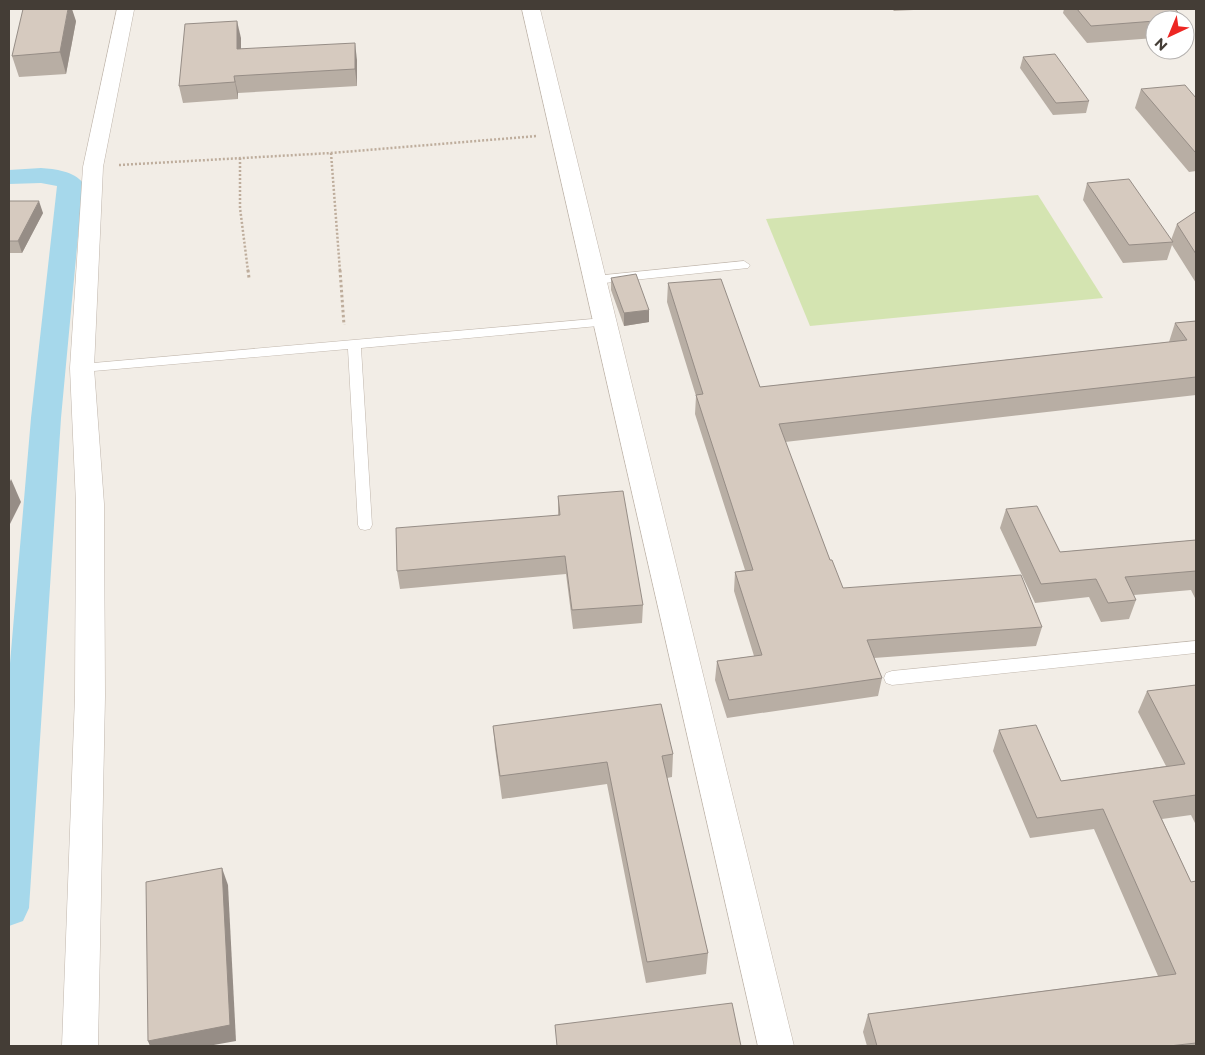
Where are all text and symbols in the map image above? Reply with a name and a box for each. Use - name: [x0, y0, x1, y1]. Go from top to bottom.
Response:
- north arrow: [1145, 10, 1195, 60]
- text: N: [1151, 34, 1171, 55]

